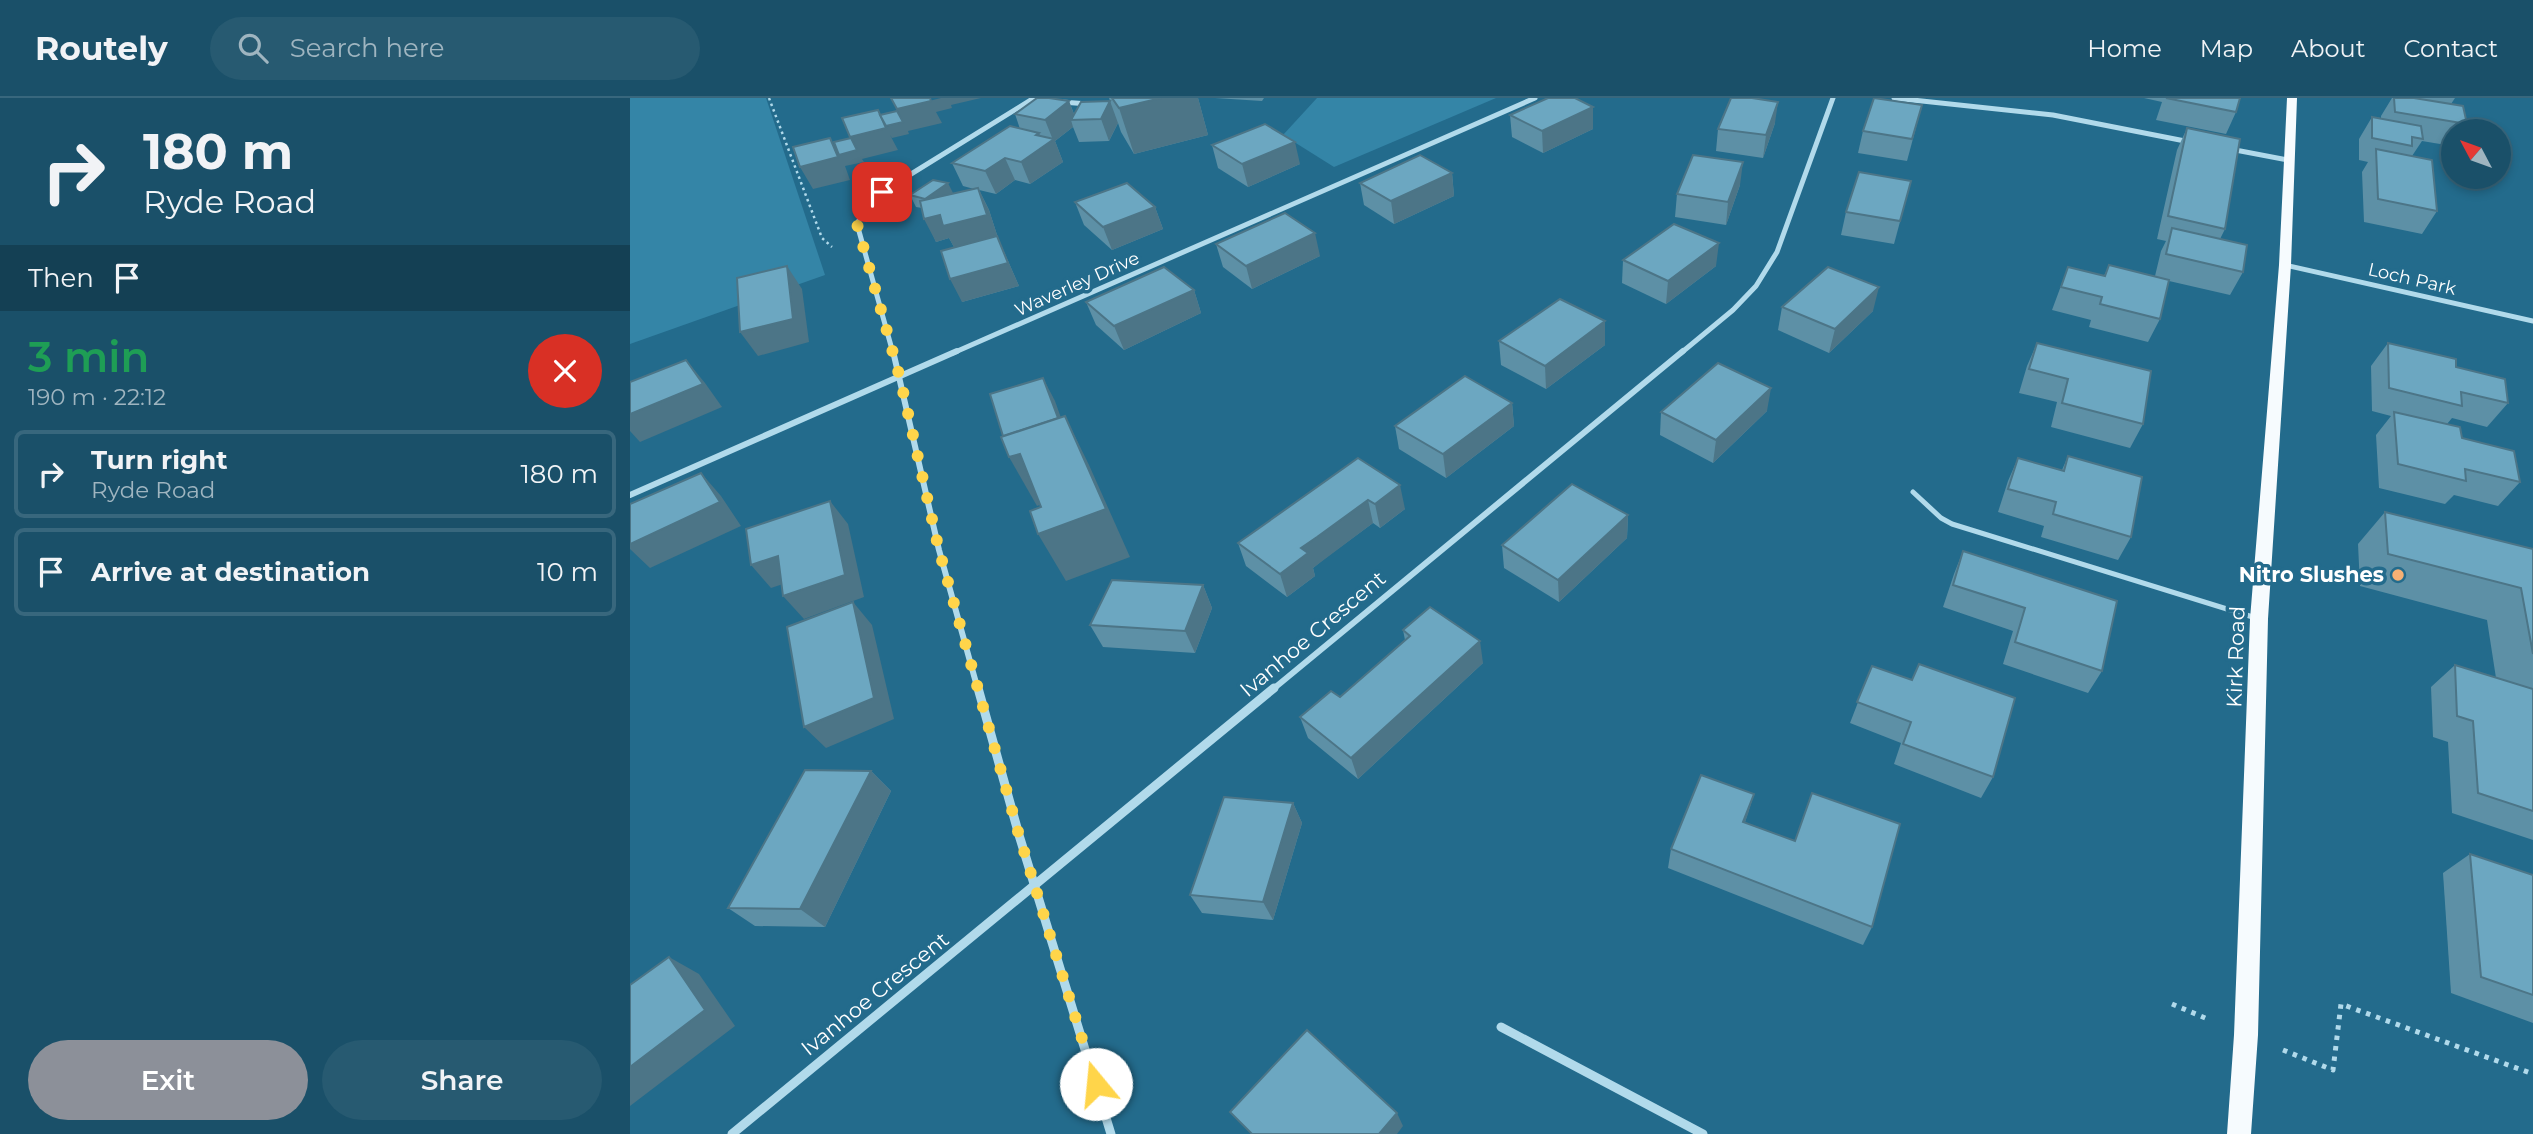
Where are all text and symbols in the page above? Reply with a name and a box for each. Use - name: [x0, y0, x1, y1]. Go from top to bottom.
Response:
- search box: [210, 17, 700, 80]
- text: Routely: [35, 28, 168, 68]
- icon: search: [234, 29, 272, 67]
- text: Search here: [290, 32, 445, 64]
- text: Home: [2087, 34, 2162, 63]
- text: Map: [2200, 34, 2253, 63]
- text: About: [2291, 34, 2365, 63]
- text: Contact: [2403, 34, 2498, 63]
- north arrow: [2441, 119, 2511, 189]
- map controls: [2441, 119, 2511, 189]
- text: 180 m: [143, 122, 293, 181]
- icon: right: [28, 126, 119, 217]
- pin: [852, 162, 912, 222]
- icon: arrive: [863, 173, 901, 211]
- text: Ryde Road: [143, 182, 316, 221]
- street label: Waverley Drive: [1011, 247, 1143, 321]
- street label: Loch Park: [2366, 258, 2458, 300]
- icon: arrive: [108, 259, 146, 297]
- text: Then: [28, 262, 94, 294]
- text: 3 min: [28, 331, 149, 383]
- button: close: [528, 334, 602, 408]
- text: 190 m · 22:12: [28, 383, 166, 411]
- text: Turn right: [91, 444, 227, 476]
- icon: right: [32, 455, 70, 493]
- text: 180 m: [520, 458, 598, 490]
- text: Ryde Road: [91, 476, 215, 504]
- icon: arrive: [32, 553, 70, 591]
- text: Arrive at destination: [91, 556, 370, 588]
- text: 10 m: [537, 556, 598, 588]
- place label: Nitro Slushes: [2239, 562, 2384, 587]
- street label: Ivanhoe Crescent: [1235, 565, 1391, 702]
- marker: Nitro Slushes: [2390, 567, 2406, 583]
- street label: Kirk Road: [2221, 606, 2250, 708]
- street label: Ivanhoe Crescent: [796, 926, 953, 1061]
- button: Exit: [28, 1040, 308, 1120]
- button: Share: [322, 1040, 602, 1120]
- position arrow: [1059, 1047, 1133, 1121]

